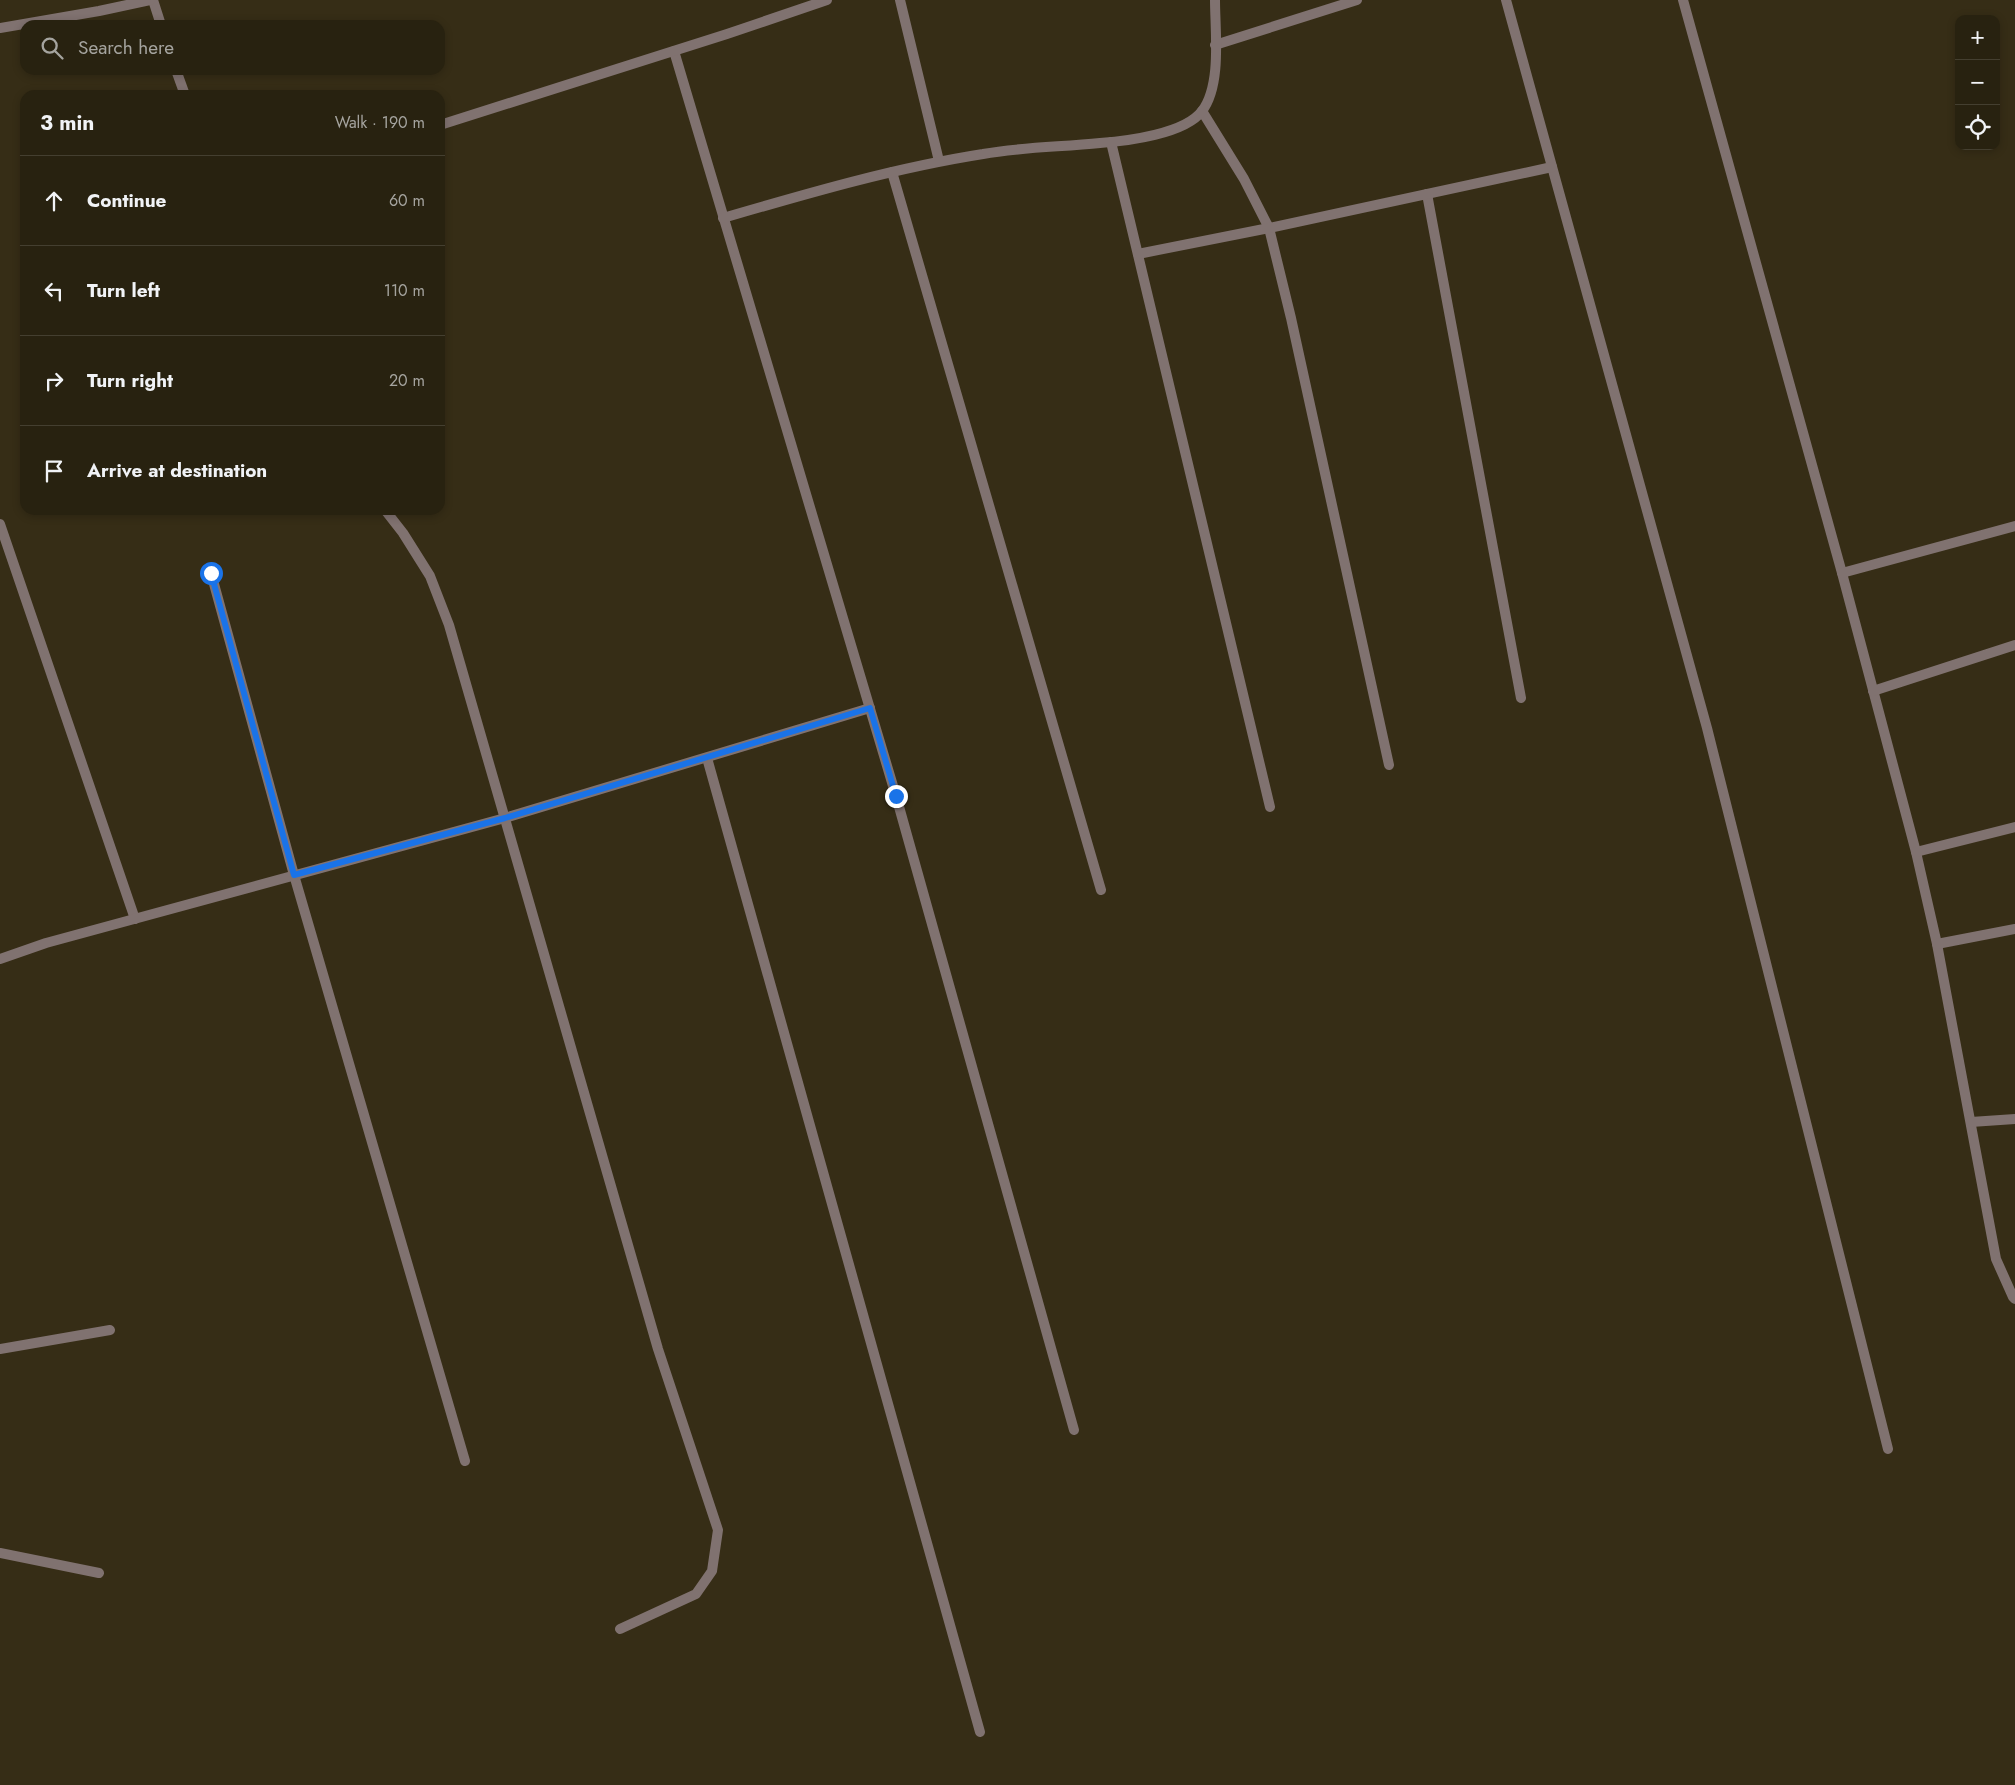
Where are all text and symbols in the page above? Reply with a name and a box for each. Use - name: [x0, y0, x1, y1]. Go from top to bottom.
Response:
- map controls: [1955, 15, 2000, 150]
- button: +: [1955, 15, 2000, 60]
- search box: [20, 20, 445, 75]
- icon: search: [38, 34, 66, 62]
- text: Search here: [78, 34, 174, 61]
- button: −: [1955, 60, 2000, 105]
- button: locate: [1955, 105, 2000, 150]
- text: 3 min: [40, 108, 94, 138]
- text: Walk · 190 m: [335, 111, 425, 134]
- icon: ahead: [40, 187, 68, 215]
- text: Continue: [87, 187, 166, 214]
- text: 60 m: [389, 189, 425, 212]
- icon: left: [40, 277, 68, 305]
- text: Turn left: [87, 277, 160, 304]
- text: 110 m: [384, 279, 425, 302]
- icon: right: [40, 367, 68, 395]
- text: Turn right: [87, 367, 173, 394]
- text: 20 m: [389, 369, 425, 392]
- icon: arrive: [40, 457, 68, 485]
- text: Arrive at destination: [87, 457, 267, 484]
- route start: [200, 562, 223, 585]
- route end: [885, 785, 908, 808]

